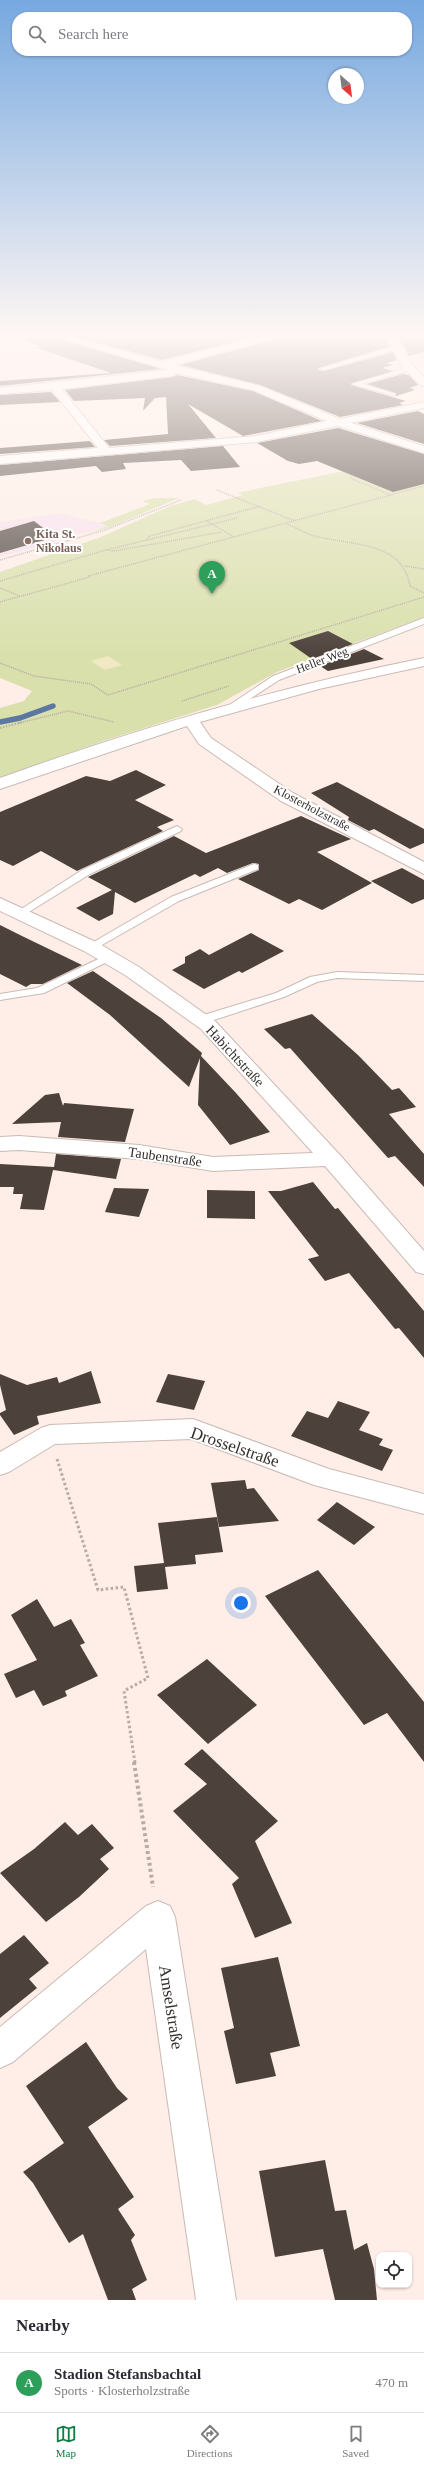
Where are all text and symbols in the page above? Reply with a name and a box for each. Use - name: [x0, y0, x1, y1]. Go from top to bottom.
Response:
- search box: [12, 12, 412, 56]
- icon: search: [26, 23, 48, 45]
- text: Search here: [58, 26, 128, 42]
- north arrow: [328, 68, 364, 104]
- place label: Kita St. Nikolaus: [36, 527, 82, 555]
- marker: Kita St. Nikolaus: [23, 536, 33, 546]
- pin: A: [199, 561, 225, 594]
- street label: Heller Weg: [294, 644, 350, 676]
- street label: Klosterholzstraße: [271, 782, 353, 834]
- street label: Habichtstraße: [203, 1022, 267, 1090]
- street label: Taubenstraße: [127, 1144, 203, 1170]
- street label: Drosselstraße: [188, 1423, 282, 1471]
- your location: [231, 1593, 251, 1613]
- street label: Amselstraße: [155, 1964, 187, 2050]
- map controls: [376, 2252, 412, 2288]
- button: locate: [376, 2252, 412, 2288]
- text: Nearby: [16, 2316, 70, 2335]
- text: Stadion Stefansbachtal: [54, 2366, 201, 2382]
- text: A: [24, 2375, 34, 2390]
- text: 470 m: [375, 2375, 408, 2390]
- text: Sports · Klosterholzstraße: [54, 2383, 190, 2398]
- tab: Map: [55, 2423, 77, 2459]
- tab: Directions: [187, 2423, 232, 2459]
- tab: Saved: [342, 2423, 369, 2459]

